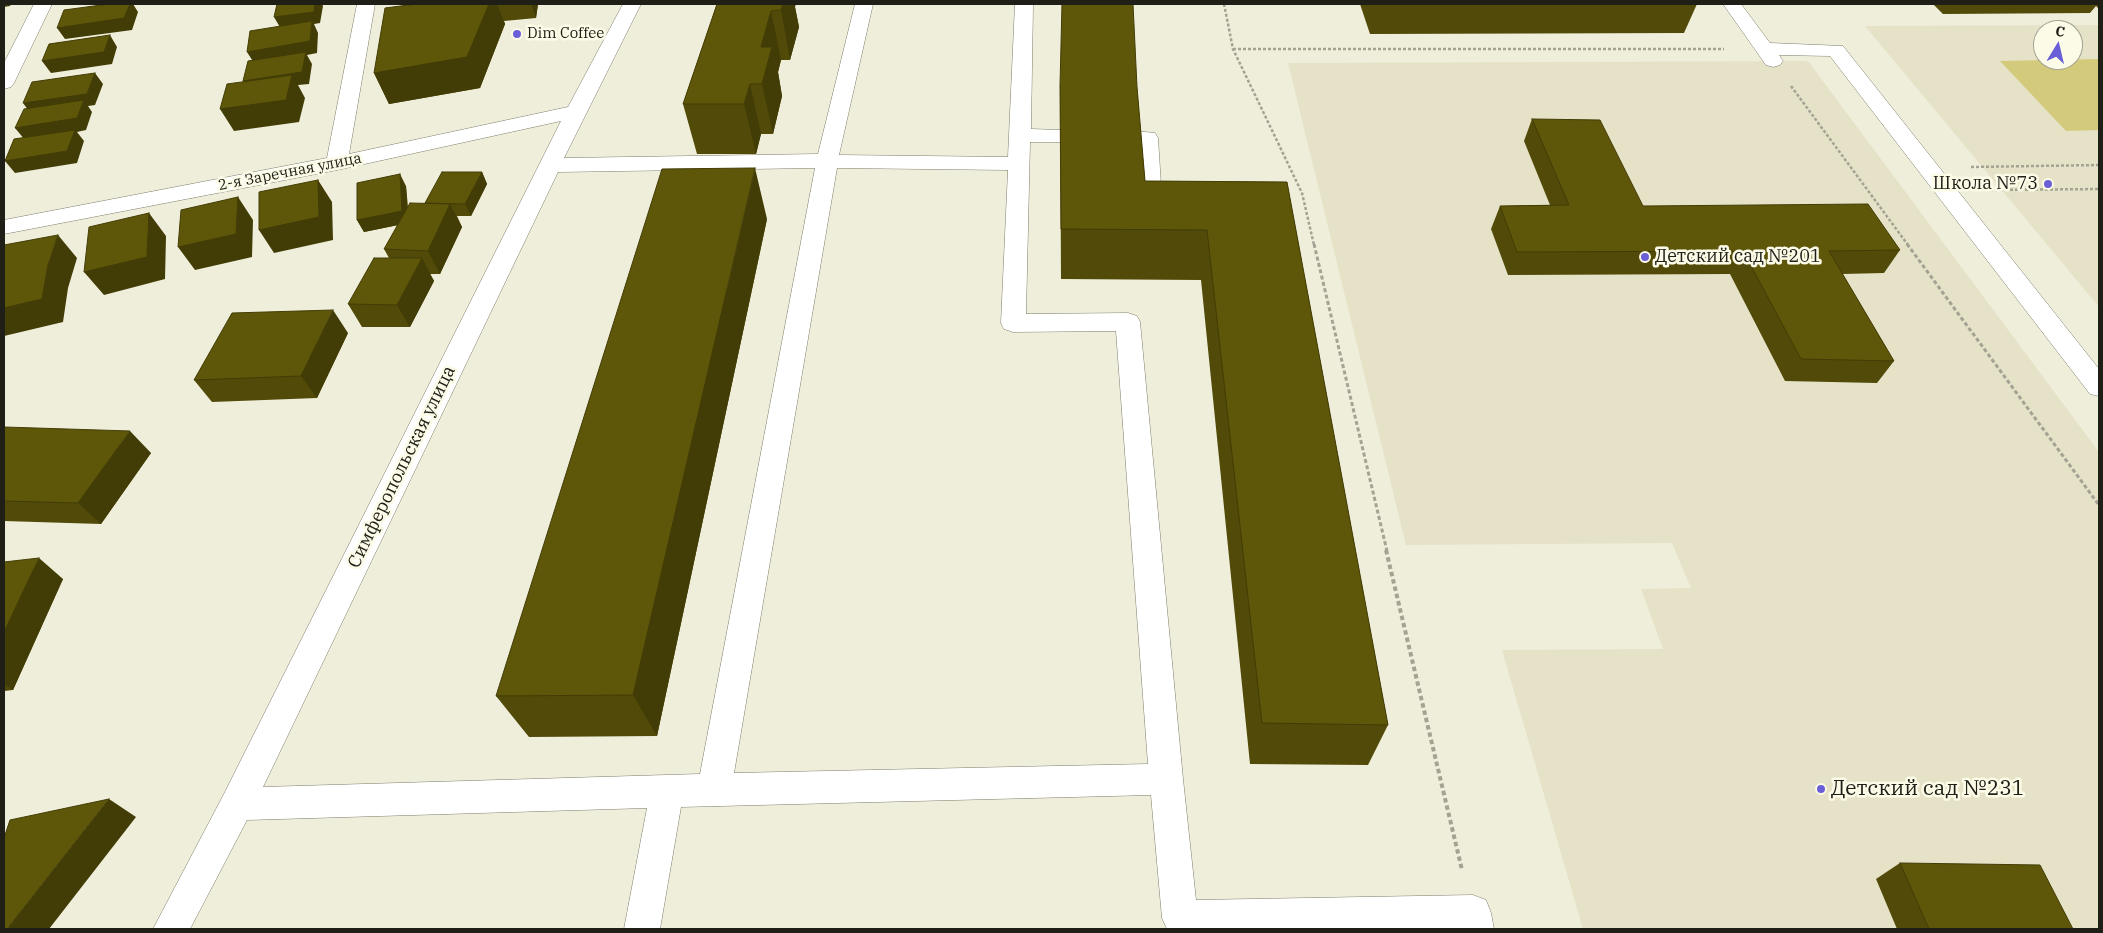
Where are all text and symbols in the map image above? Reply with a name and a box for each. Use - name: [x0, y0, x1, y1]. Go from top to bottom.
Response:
- north arrow: [2033, 20, 2083, 70]
- text: С: [2054, 22, 2066, 41]
- place label: Dim Coffee: [527, 25, 604, 43]
- marker: Dim Coffee: [511, 28, 523, 40]
- street label: 2-я Заречная улица: [217, 149, 363, 195]
- place label: Школа №73: [1933, 173, 2038, 195]
- marker: Школа №73: [2042, 178, 2054, 190]
- place label: Детский сад №201: [1655, 246, 1821, 268]
- marker: Детский сад №201: [1639, 251, 1651, 263]
- street label: Симферопольская улица: [344, 362, 460, 572]
- place label: Детский сад №231: [1831, 776, 2024, 802]
- marker: Детский сад №231: [1815, 783, 1827, 795]

